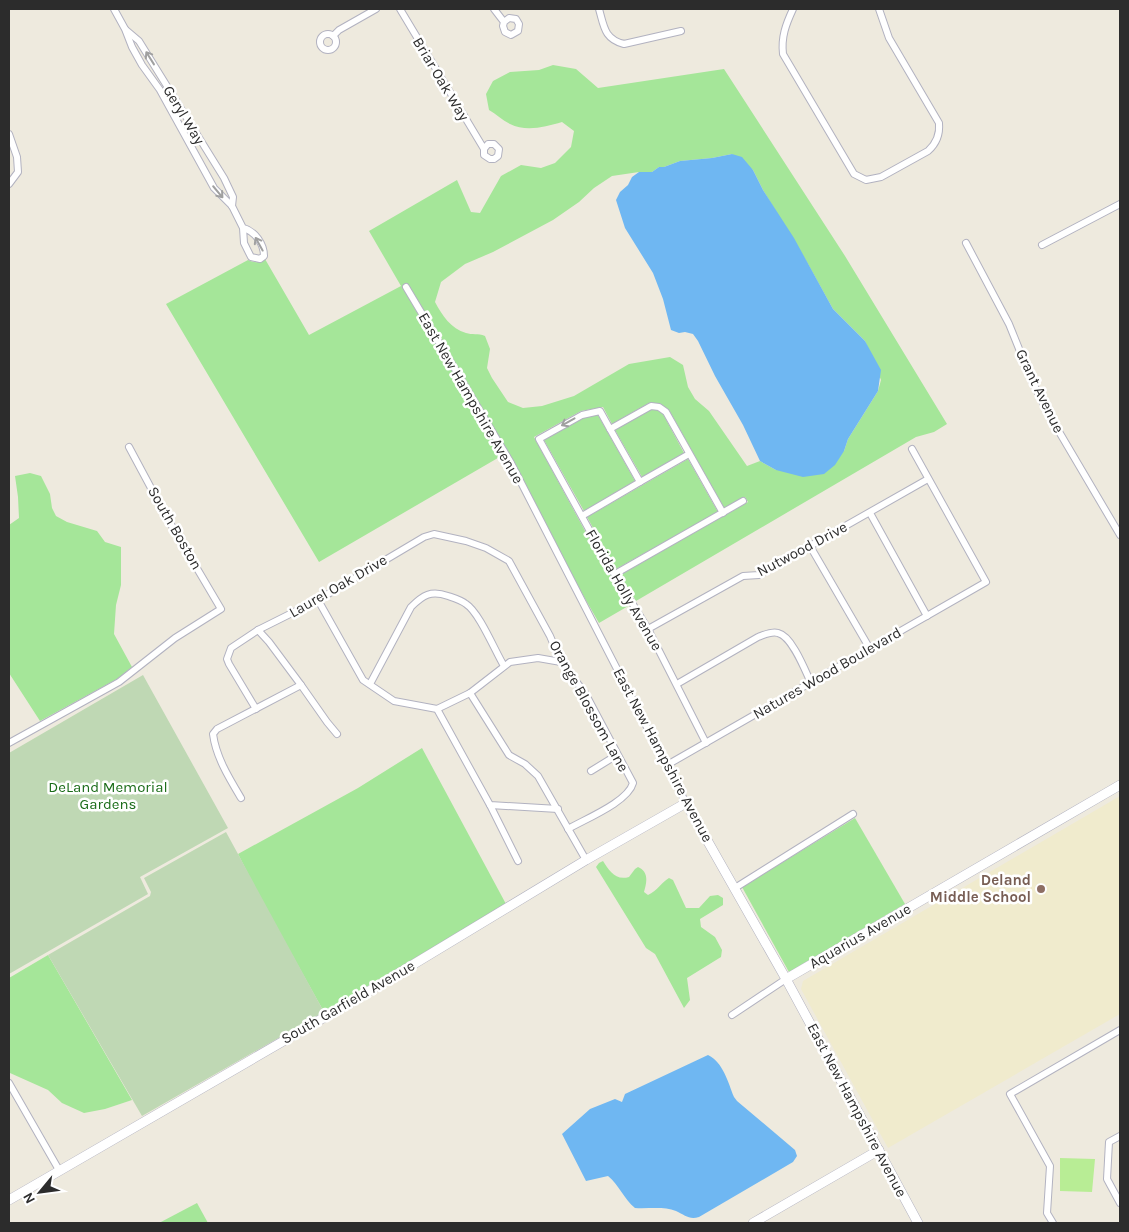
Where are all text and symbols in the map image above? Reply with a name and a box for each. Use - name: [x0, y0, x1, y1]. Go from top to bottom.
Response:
- street label: Briar Oak Way: [409, 34, 473, 124]
- one-way arrow: [145, 52, 155, 66]
- street label: Geryl Way: [159, 82, 209, 148]
- one-way arrow: [213, 185, 224, 198]
- one-way arrow: [254, 237, 264, 251]
- street label: East New Hampshire Avenue: [415, 309, 527, 487]
- street label: Grant Avenue: [1012, 346, 1068, 436]
- one-way arrow: [561, 417, 576, 427]
- street label: South Boston: [144, 483, 206, 573]
- street label: Nutwood Drive: [754, 518, 850, 580]
- street label: Florida Holly Avenue: [582, 526, 666, 654]
- street label: Laurel Oak Drive: [286, 551, 390, 621]
- street label: Natures Wood Boulevard: [750, 623, 904, 723]
- street label: Orange Blossom Lane: [545, 637, 633, 775]
- street label: East New Hampshire Avenue: [609, 665, 717, 845]
- park label: DeLand Memorial Gardens: [48, 778, 168, 813]
- place label: Deland Middle School: [930, 871, 1031, 906]
- marker: Deland Middle School: [1035, 883, 1047, 895]
- street label: Aquarius Avenue: [806, 900, 914, 972]
- street label: South Garfield Avenue: [278, 956, 418, 1048]
- street label: East New Hampshire Avenue: [803, 1020, 911, 1200]
- north arrow: [15, 1167, 65, 1217]
- text: N: [19, 1190, 39, 1207]

